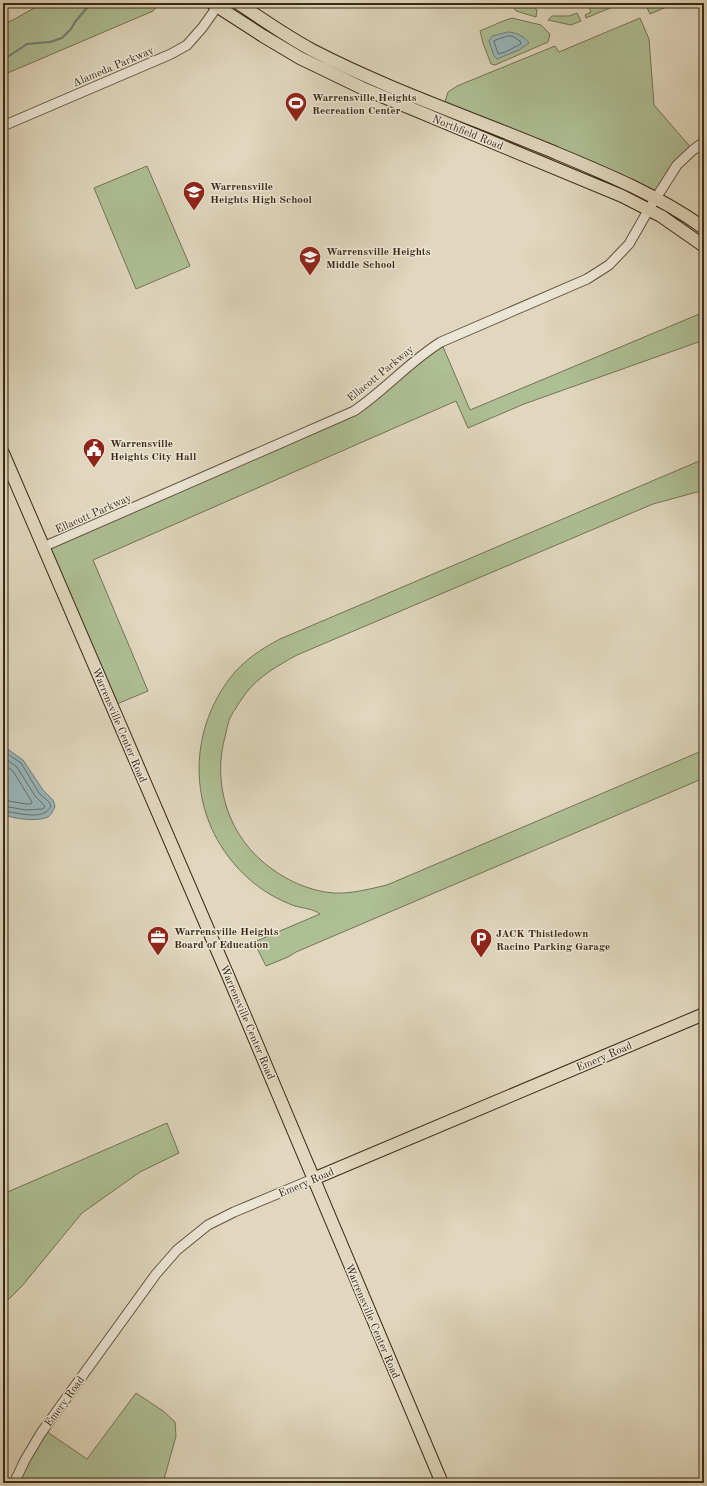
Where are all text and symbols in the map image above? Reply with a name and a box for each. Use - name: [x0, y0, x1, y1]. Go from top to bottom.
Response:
- street label: Alameda Parkway: [71, 45, 156, 89]
- sports icon: Warrensville Heights Recreation Center: [283, 90, 309, 123]
- place label: Warrensville Heights Recreation Center: [312, 93, 417, 117]
- street label: Northfield Road: [430, 114, 505, 153]
- school or university icon: Warrensville Heights High School: [181, 179, 207, 212]
- place label: Warrensville Heights High School: [210, 182, 312, 206]
- school or university icon: Warrensville Heights Middle School: [297, 244, 323, 277]
- place label: Warrensville Heights Middle School: [326, 247, 431, 271]
- street label: Ellacott Parkway: [346, 344, 416, 404]
- public building icon: Warrensville Heights City Hall: [81, 436, 107, 469]
- place label: Warrensville Heights City Hall: [110, 439, 197, 463]
- street label: Ellacott Parkway: [54, 493, 133, 536]
- street label: Warrensville Center Road: [89, 667, 148, 785]
- office icon: Warrensville Heights Board of Education: [145, 924, 171, 957]
- parking icon: JACK Thistledown Racino Parking Garage: [468, 926, 494, 959]
- place label: Warrensville Heights Board of Education: [174, 927, 279, 951]
- place label: JACK Thistledown Racino Parking Garage: [496, 929, 610, 953]
- street label: Warrensville Center Road: [217, 964, 276, 1082]
- street label: Emery Road: [575, 1041, 634, 1074]
- street label: Emery Road: [277, 1167, 336, 1200]
- street label: Warrensville Center Road: [342, 1263, 401, 1381]
- street label: Emery Road: [43, 1374, 87, 1429]

